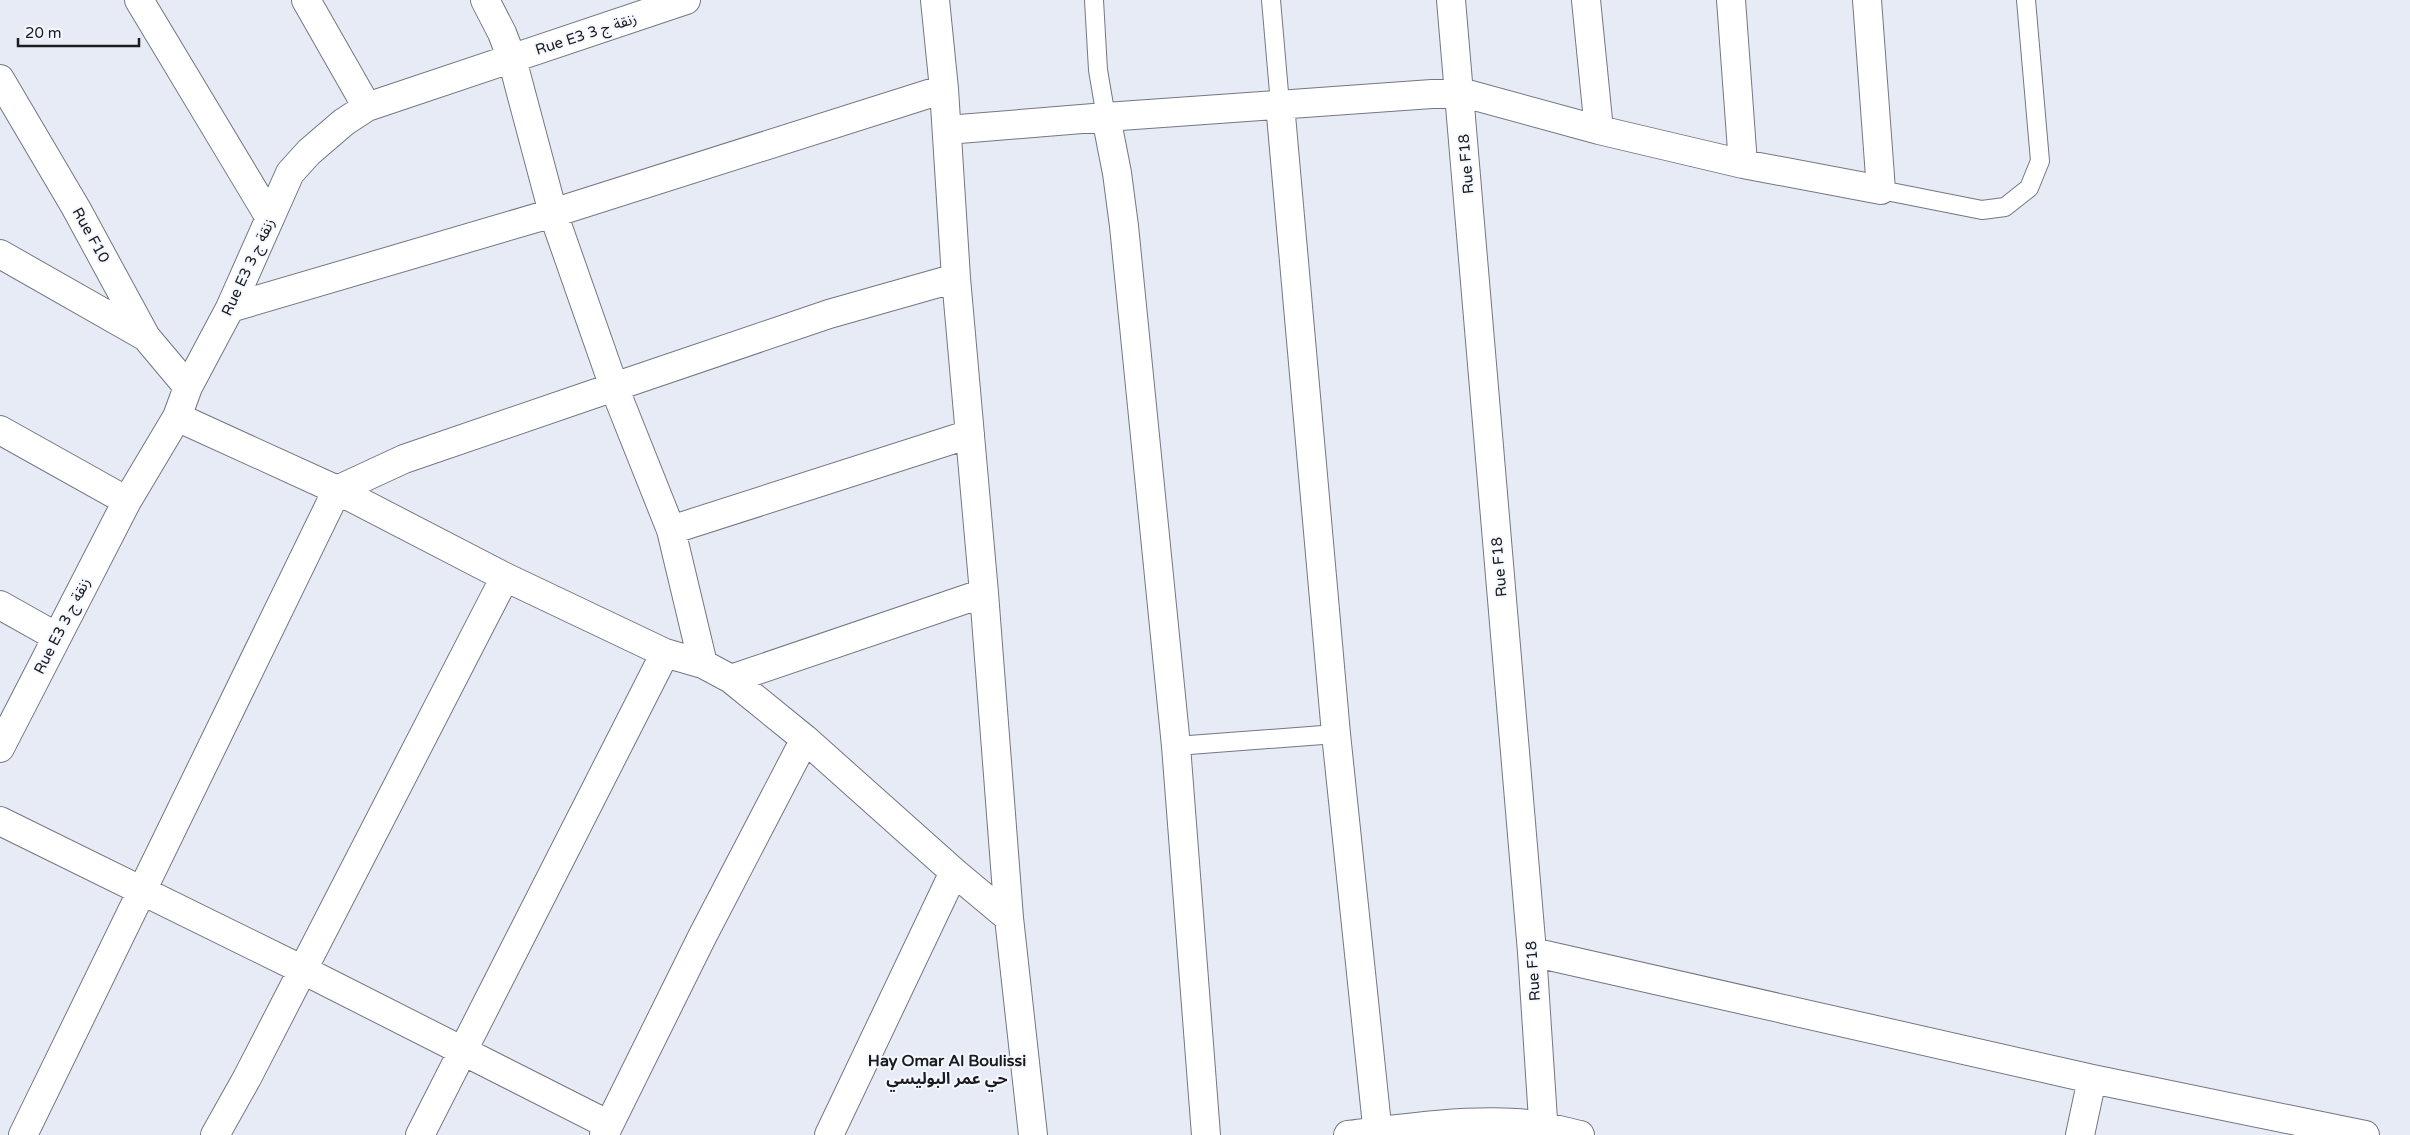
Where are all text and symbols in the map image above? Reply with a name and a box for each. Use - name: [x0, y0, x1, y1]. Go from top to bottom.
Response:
- street label: Rue E3 زنقة ج 3: [533, 9, 640, 62]
- scale bar: [18, 15, 139, 47]
- text: 20 m: [25, 24, 62, 42]
- street label: Rue F18: [1454, 133, 1478, 195]
- street label: Rue F10: [69, 204, 113, 266]
- street label: Rue E3 زنقة ج 3: [218, 215, 281, 320]
- street label: Rue F18: [1487, 536, 1511, 598]
- street label: Rue E3 زنقة ج 3: [30, 575, 97, 679]
- street label: Rue F18: [1522, 940, 1544, 1002]
- district label: Hay Omar Al Boulissi حي عمر البوليسي: [868, 1051, 1026, 1092]

